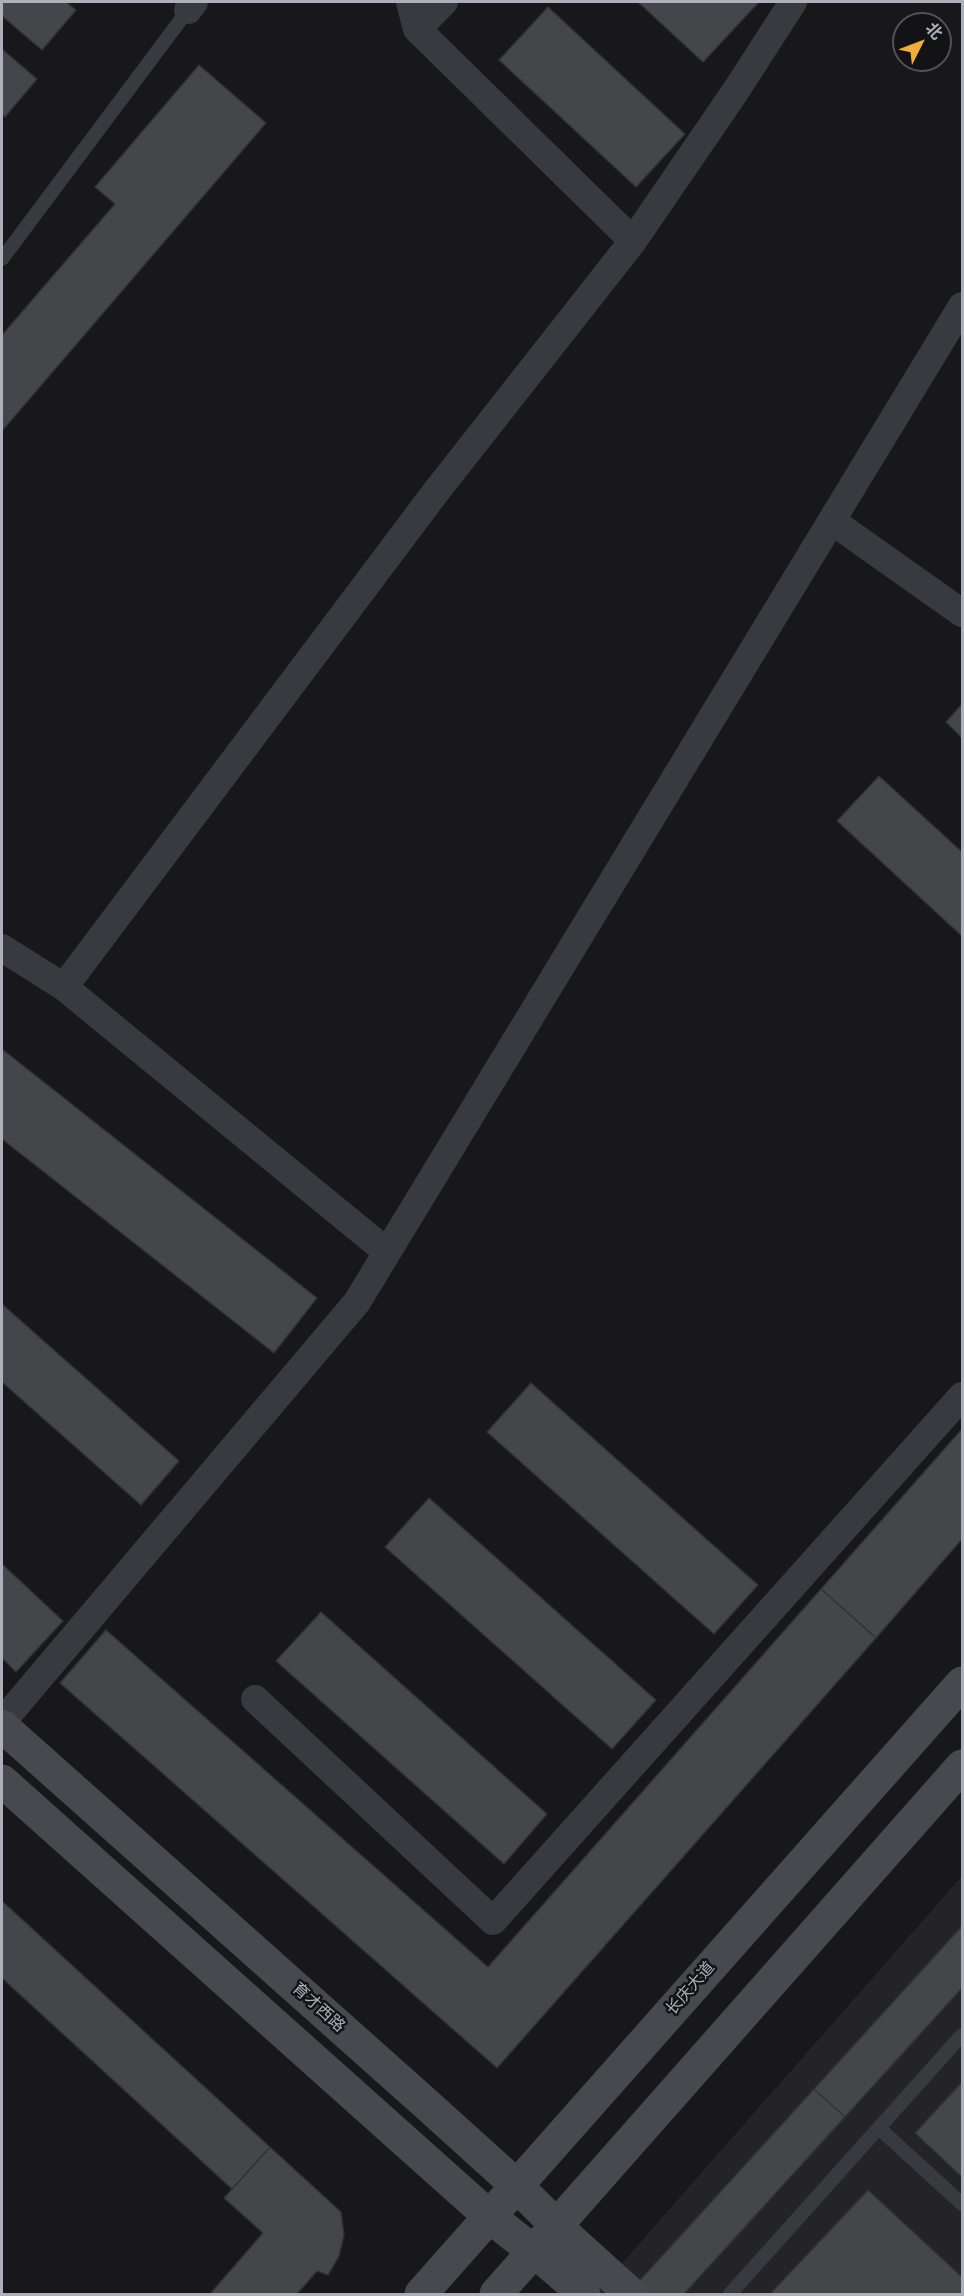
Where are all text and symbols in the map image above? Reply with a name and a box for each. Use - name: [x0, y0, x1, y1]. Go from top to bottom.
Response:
- north arrow: [892, 12, 952, 72]
- text: 北: [922, 19, 947, 43]
- street label: 长庆大道: [663, 1959, 719, 2019]
- street label: 育才西路: [288, 1979, 348, 2037]

